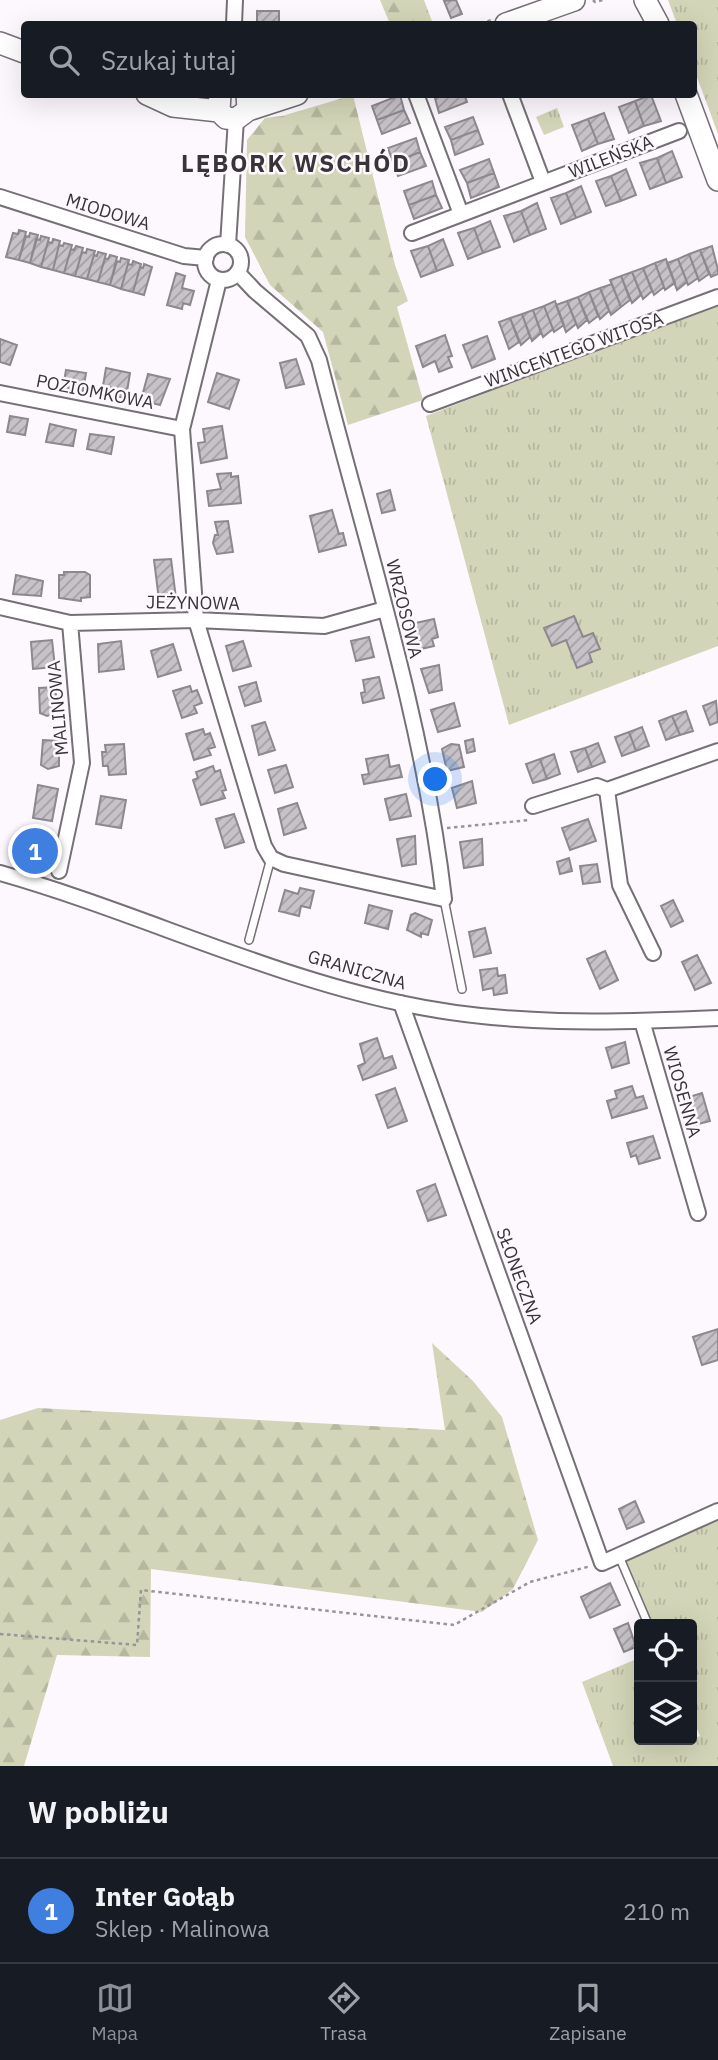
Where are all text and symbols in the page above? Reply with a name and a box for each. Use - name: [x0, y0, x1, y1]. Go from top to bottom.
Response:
- search box: [21, 21, 697, 98]
- icon: search: [45, 41, 83, 79]
- text: Szukaj tutaj: [101, 43, 236, 77]
- street label: WILEŃSKA: [565, 130, 657, 183]
- district label: LĘBORK WSCHÓD: [181, 147, 411, 179]
- street label: MIODOWA: [63, 188, 153, 235]
- street label: WINCENTEGO WITOSA: [481, 306, 667, 393]
- street label: POZIOMKOWA: [34, 369, 156, 414]
- street label: WRZOSOWA: [381, 557, 428, 661]
- street label: JEŻYNOWA: [146, 590, 241, 615]
- street label: MALINOWA: [42, 659, 73, 757]
- your location: [418, 762, 452, 796]
- pin: 1: [12, 825, 58, 877]
- street label: GRANICZNA: [305, 944, 409, 995]
- street label: WIOSENNA: [658, 1044, 707, 1141]
- street label: SŁONECZNA: [491, 1224, 548, 1328]
- map controls: [634, 1619, 697, 1745]
- button: locate: [634, 1619, 697, 1682]
- button: layers: [634, 1682, 697, 1745]
- text: W pobliżu: [28, 1792, 169, 1831]
- text: Inter Gołąb: [95, 1879, 235, 1913]
- text: 1: [44, 1896, 58, 1926]
- text: 210 m: [623, 1896, 690, 1926]
- text: Sklep · Malinowa: [95, 1913, 270, 1943]
- tab: Mapa: [91, 1979, 138, 2045]
- tab: Trasa: [320, 1979, 367, 2045]
- tab: Zapisane: [549, 1979, 627, 2045]

